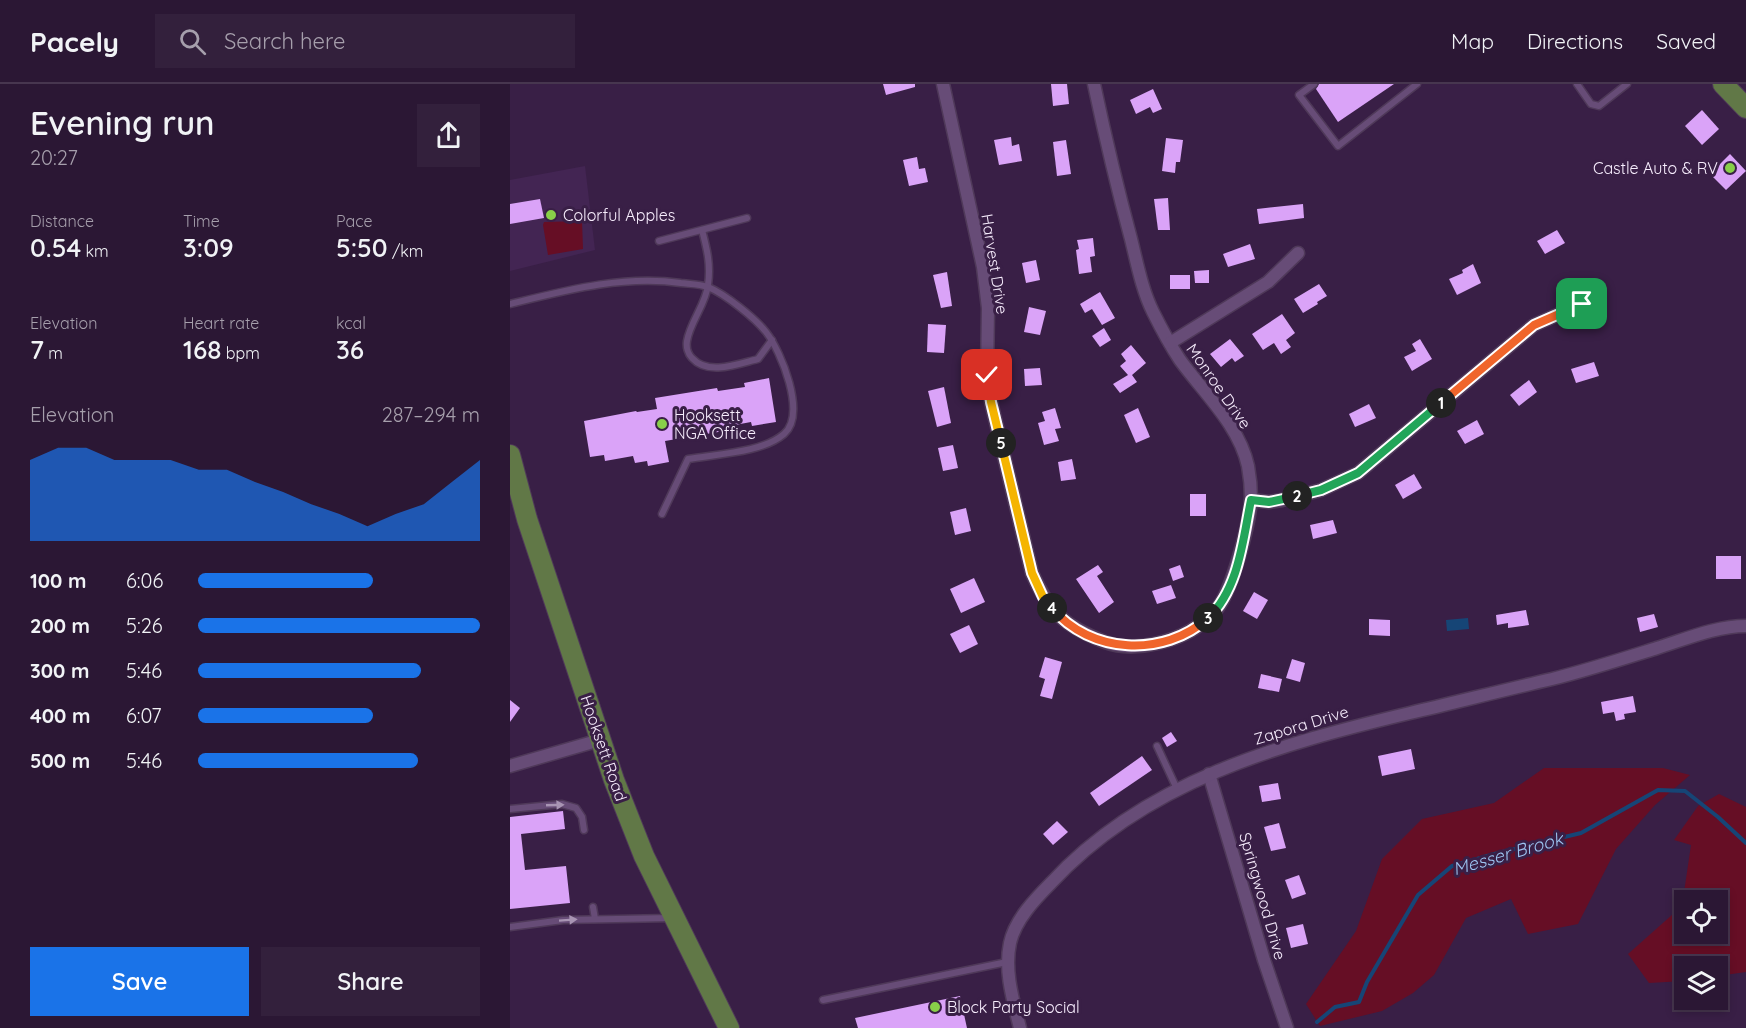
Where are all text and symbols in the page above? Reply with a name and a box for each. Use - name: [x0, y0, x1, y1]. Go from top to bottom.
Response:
- search box: [155, 14, 575, 68]
- text: Pacely: [30, 24, 119, 59]
- icon: search: [176, 25, 209, 58]
- text: Search here: [224, 27, 345, 55]
- text: Map: [1451, 28, 1494, 54]
- text: Directions: [1527, 28, 1623, 54]
- text: Saved: [1656, 28, 1716, 54]
- text: Evening run: [30, 102, 215, 143]
- button: share: [417, 104, 480, 167]
- text: 20:27: [30, 145, 78, 170]
- place label: Castle Auto & RV: [1593, 158, 1718, 178]
- marker: Castle Auto & RV: [1723, 161, 1737, 175]
- place label: Colorful Apples: [563, 205, 675, 225]
- marker: Colorful Apples: [544, 208, 558, 222]
- text: Distance: [30, 211, 94, 231]
- text: Time: [183, 211, 220, 231]
- text: Pace: [336, 211, 372, 231]
- street label: Harvest Drive: [977, 212, 1013, 316]
- text: 0.54: [30, 231, 81, 264]
- text: 3:09: [183, 231, 234, 264]
- text: 5:50: [336, 231, 388, 264]
- text: km: [81, 241, 109, 261]
- text: /km: [388, 241, 423, 261]
- pin: [1556, 278, 1607, 329]
- icon: arrive: [1565, 287, 1598, 320]
- text: Elevation: [30, 313, 97, 333]
- text: Heart rate: [183, 313, 259, 333]
- text: kcal: [336, 313, 366, 333]
- text: 7: [30, 333, 44, 366]
- text: 168: [183, 333, 221, 366]
- text: 36: [336, 333, 364, 366]
- street label: Monroe Drive: [1182, 339, 1256, 433]
- text: m: [44, 343, 63, 363]
- text: bpm: [221, 343, 260, 363]
- pin: [961, 349, 1012, 400]
- icon: check: [970, 358, 1003, 391]
- pin: 1: [1426, 388, 1456, 418]
- text: 1: [1438, 393, 1444, 413]
- text: Elevation: [30, 402, 114, 427]
- text: 287–294 m: [382, 402, 480, 427]
- place label: Hooksett NGA Office: [674, 405, 756, 443]
- marker: Hooksett NGA Office: [655, 417, 669, 431]
- pin: 5: [986, 428, 1016, 458]
- text: 5: [996, 433, 1006, 453]
- pin: 2: [1282, 481, 1312, 511]
- text: 2: [1292, 486, 1302, 506]
- text: 100 m: [30, 568, 86, 593]
- text: 6:06: [126, 568, 163, 593]
- pin: 4: [1037, 593, 1067, 623]
- text: 4: [1047, 598, 1057, 618]
- pin: 3: [1193, 603, 1223, 633]
- text: 3: [1204, 608, 1212, 628]
- text: 200 m: [30, 613, 90, 638]
- text: 5:26: [126, 613, 162, 638]
- text: 300 m: [30, 658, 89, 683]
- text: 5:46: [126, 658, 162, 683]
- street label: Hooksett Road: [577, 692, 631, 804]
- street label: Zapora Drive: [1251, 701, 1351, 749]
- text: 400 m: [30, 703, 90, 728]
- text: 6:07: [126, 703, 162, 728]
- text: 500 m: [30, 748, 90, 773]
- text: 5:46: [126, 748, 162, 773]
- one-way arrow: [546, 801, 565, 810]
- water label: Messer Brook: [1450, 826, 1567, 880]
- street label: Springwood Drive: [1235, 830, 1291, 962]
- map controls: [1674, 890, 1728, 1010]
- button: locate: [1674, 890, 1728, 944]
- one-way arrow: [559, 916, 578, 925]
- button: Save: [30, 947, 249, 1016]
- button: Share: [261, 947, 480, 1016]
- button: layers: [1674, 956, 1728, 1010]
- place label: Block Party Social: [947, 997, 1080, 1017]
- marker: Block Party Social: [928, 1000, 942, 1014]

